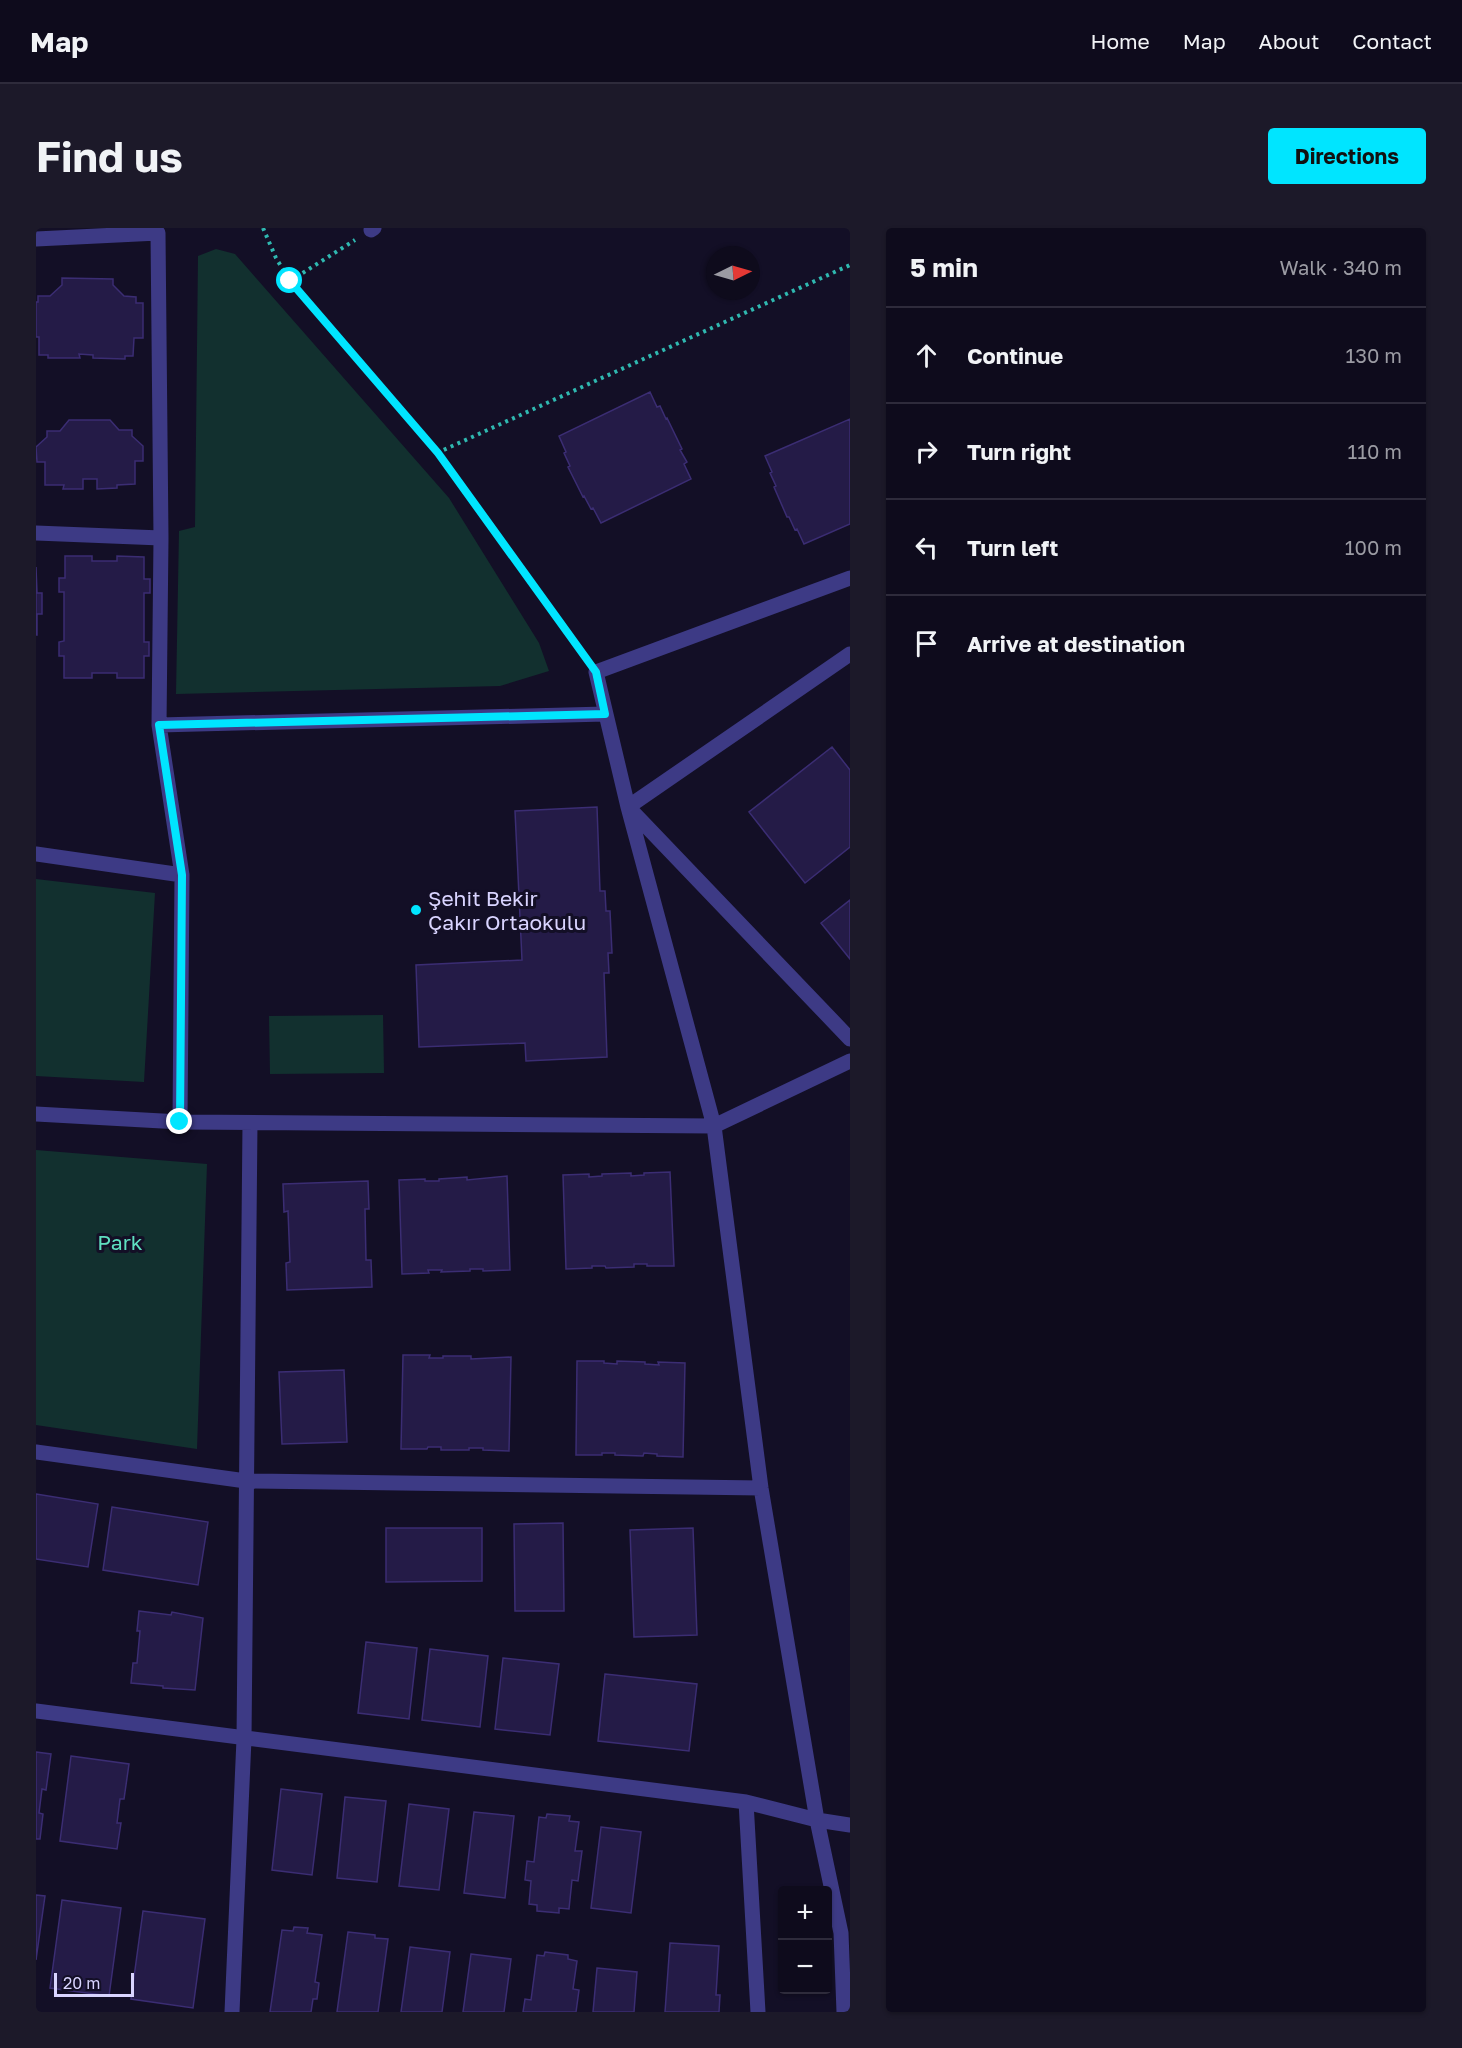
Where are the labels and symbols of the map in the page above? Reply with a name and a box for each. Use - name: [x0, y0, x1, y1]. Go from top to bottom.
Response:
- north arrow: [706, 246, 760, 300]
- route start: [276, 267, 302, 293]
- place label: Şehit Bekir Çakır Ortaokulu: [428, 885, 586, 935]
- marker: Şehit Bekir Çakır Ortaokulu: [409, 903, 423, 917]
- route end: [166, 1108, 192, 1134]
- park label: Park: [97, 1229, 143, 1255]
- scale bar: [54, 1970, 134, 1998]

